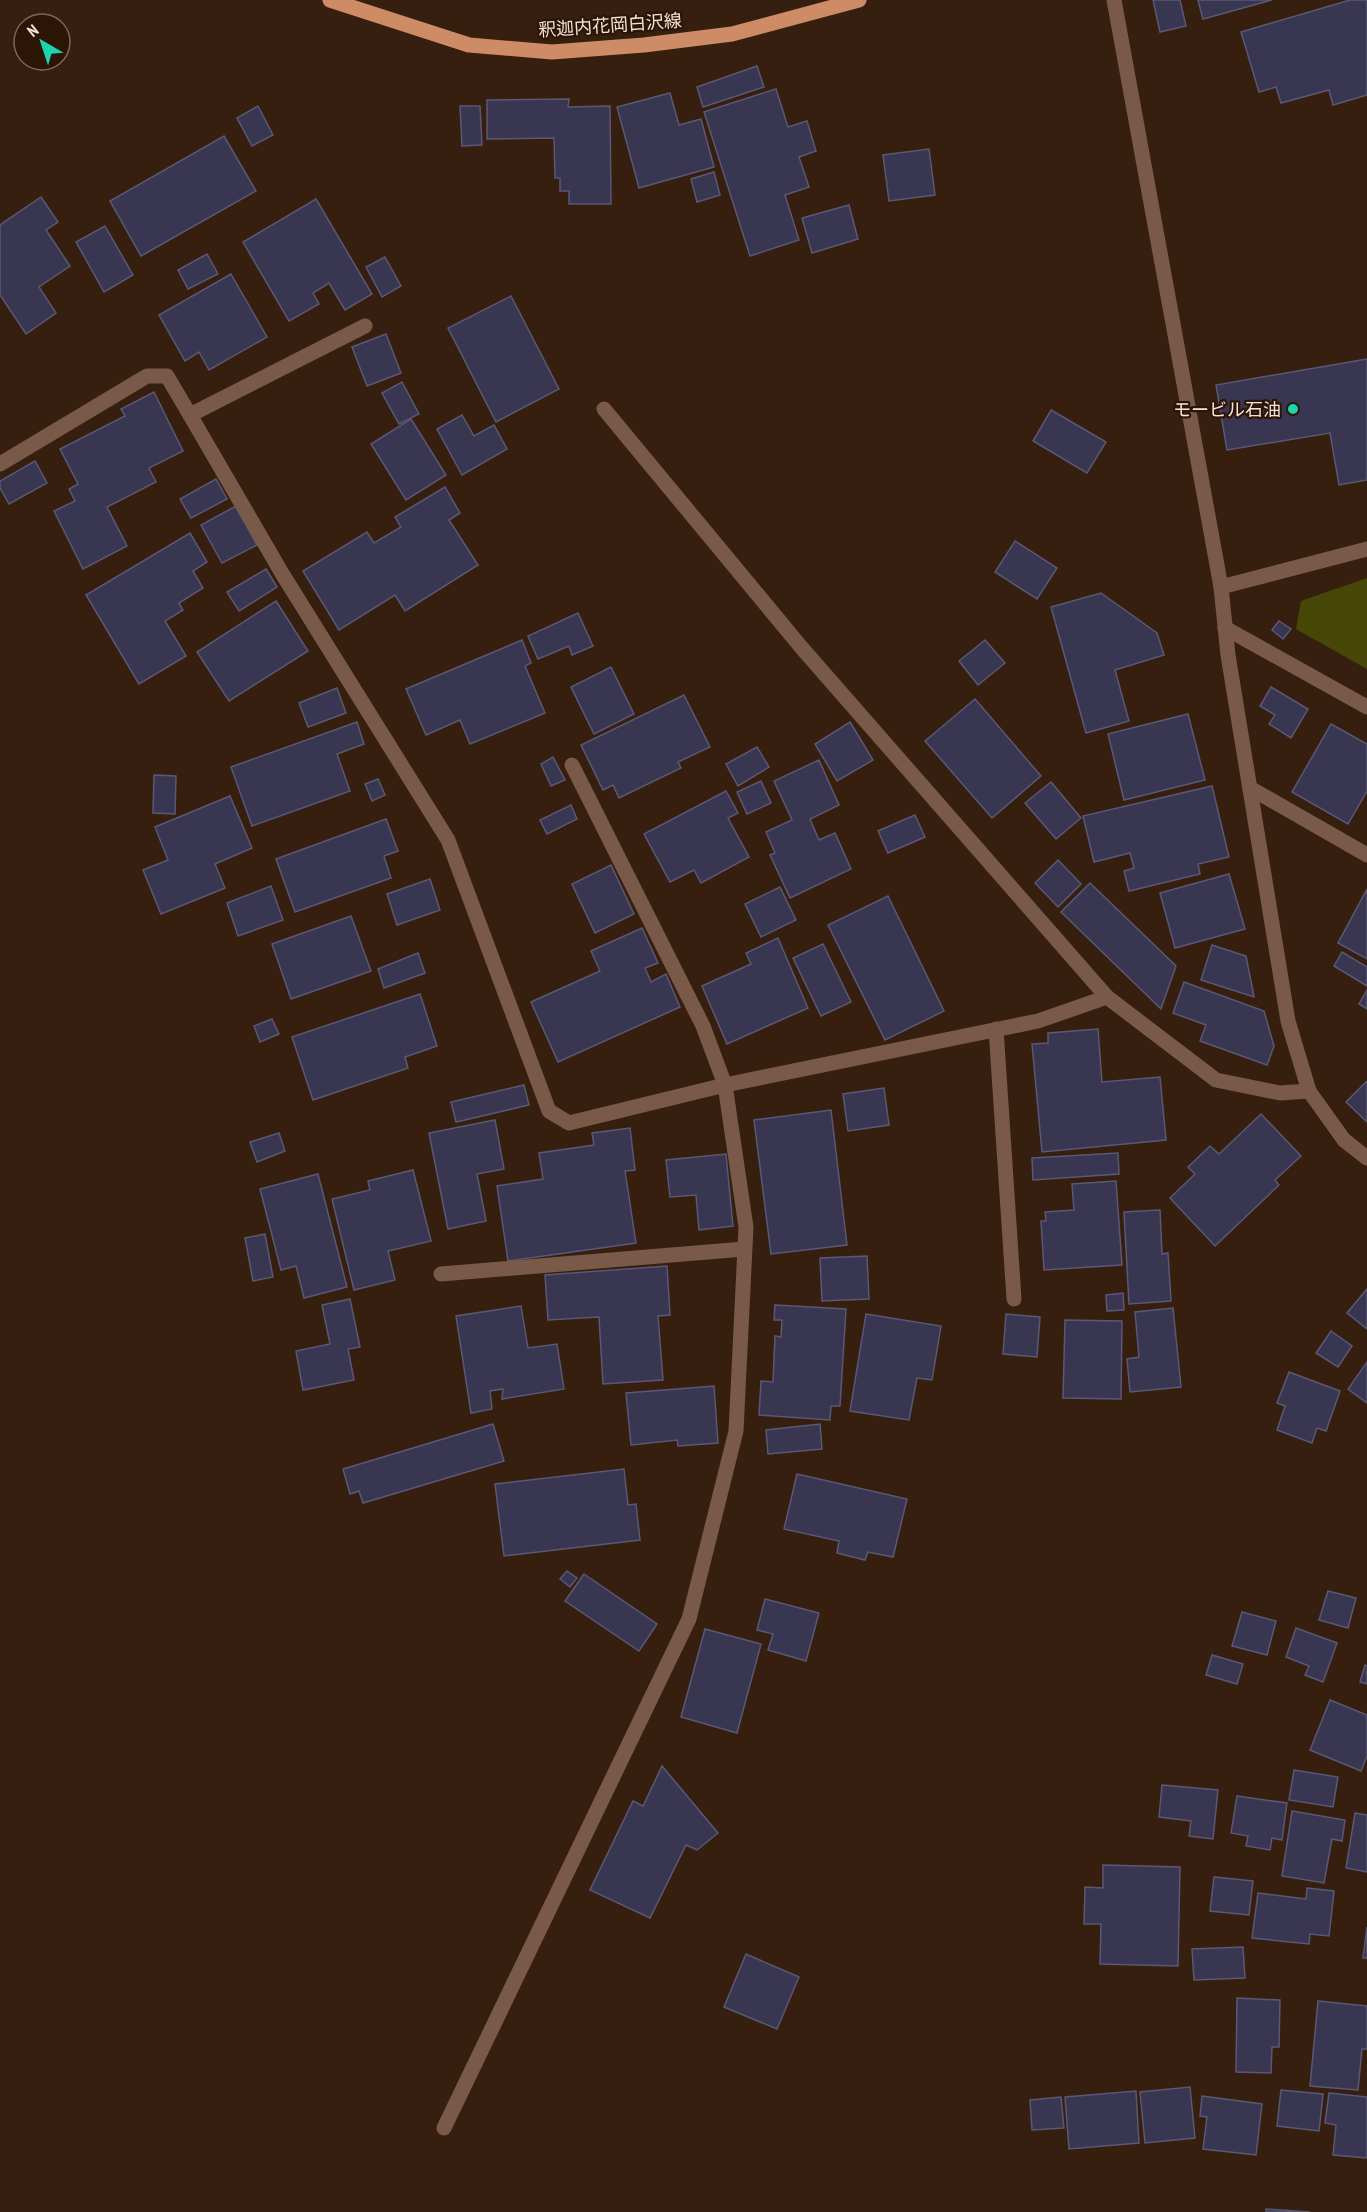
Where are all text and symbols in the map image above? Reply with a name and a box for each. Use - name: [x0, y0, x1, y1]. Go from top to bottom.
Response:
- street label: 釈迦内花岡白沢線: [537, 9, 683, 41]
- north arrow: [12, 12, 72, 72]
- text: N: [23, 20, 42, 41]
- place label: モービル石油: [1173, 398, 1281, 421]
- marker: モービル石油: [1286, 402, 1300, 416]

